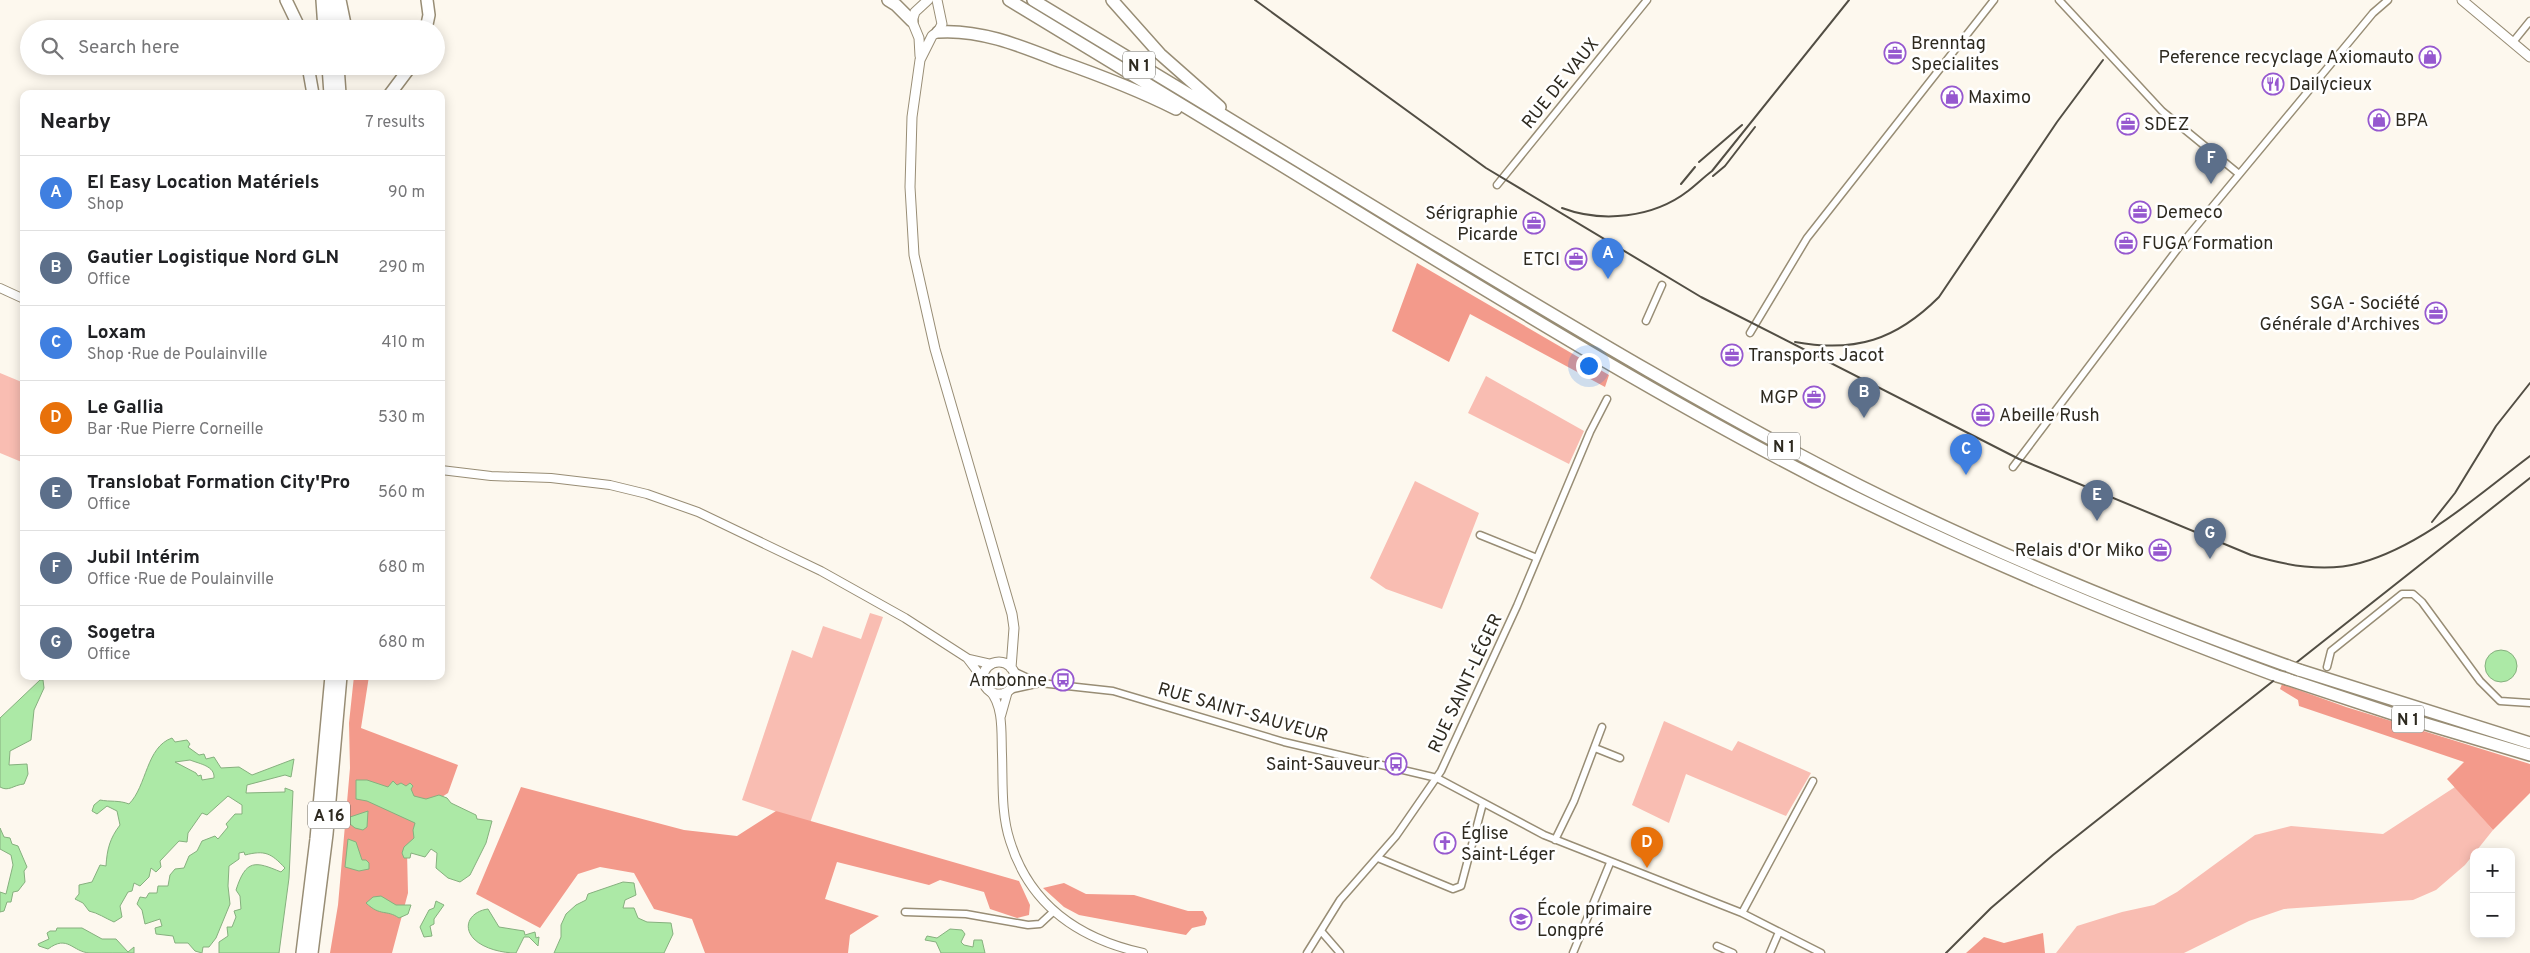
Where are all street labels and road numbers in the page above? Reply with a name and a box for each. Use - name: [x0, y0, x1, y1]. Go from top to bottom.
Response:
- street label: RUE DE VAUX: [1517, 34, 1605, 134]
- road number: N 1: [1123, 52, 1155, 78]
- road number: N 1: [1768, 432, 1800, 460]
- street label: RUE SAINT-LÉGER: [1422, 610, 1509, 757]
- street label: RUE SAINT-SAUVEUR: [1155, 678, 1330, 749]
- road number: N 1: [2392, 706, 2424, 732]
- road number: A 16: [308, 802, 350, 828]

